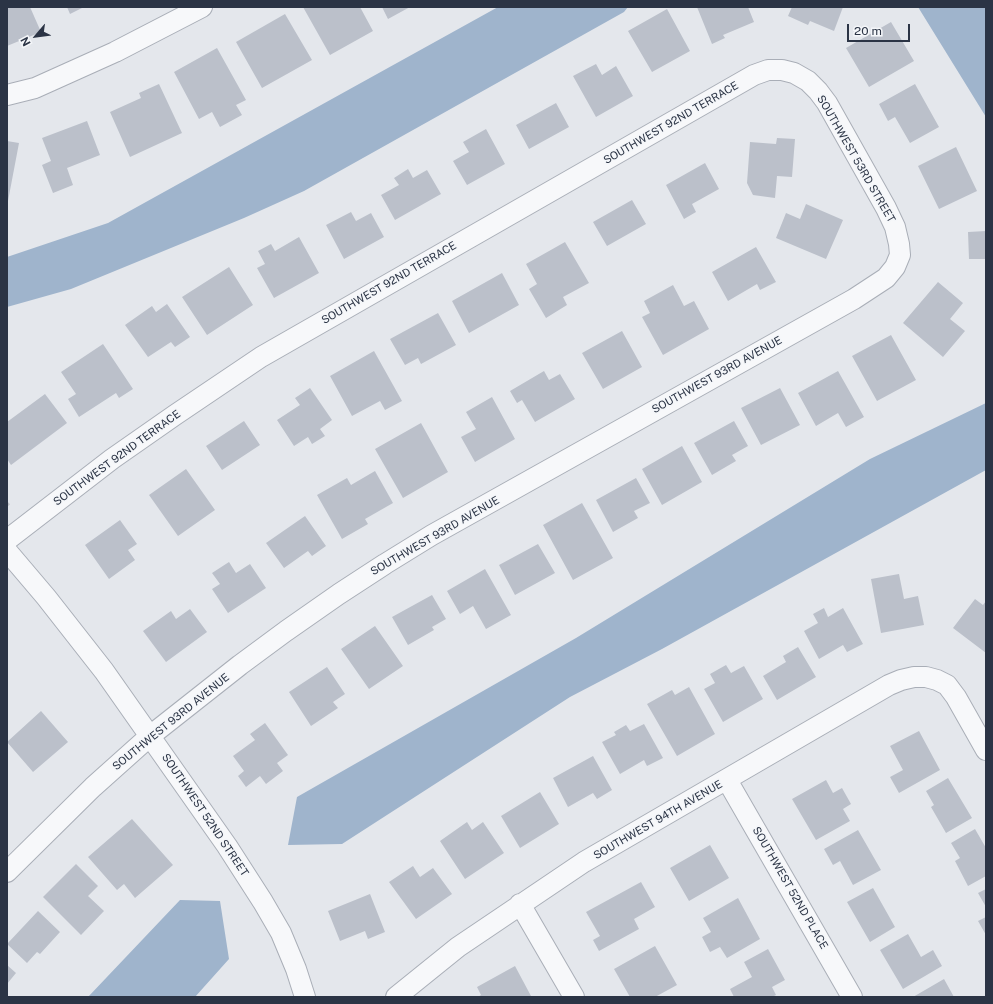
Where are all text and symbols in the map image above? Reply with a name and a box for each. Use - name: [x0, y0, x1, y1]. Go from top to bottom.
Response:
- north arrow: [16, 16, 56, 56]
- scale bar: [849, 16, 912, 42]
- text: 20 m: [854, 24, 882, 38]
- text: N: [18, 35, 33, 48]
- street label: SOUTHWEST 92ND TERRACE: [601, 79, 741, 167]
- street label: SOUTHWEST 53RD STREET: [814, 93, 898, 225]
- street label: SOUTHWEST 92ND TERRACE: [319, 239, 459, 327]
- street label: SOUTHWEST 93RD AVENUE: [650, 334, 784, 416]
- street label: SOUTHWEST 92ND TERRACE: [51, 407, 183, 509]
- street label: SOUTHWEST 93RD AVENUE: [368, 494, 502, 578]
- street label: SOUTHWEST 93RD AVENUE: [110, 671, 232, 773]
- street label: SOUTHWEST 52ND STREET: [159, 751, 251, 879]
- street label: SOUTHWEST 94TH AVENUE: [591, 778, 725, 862]
- street label: SOUTHWEST 52ND PLACE: [750, 824, 830, 952]

